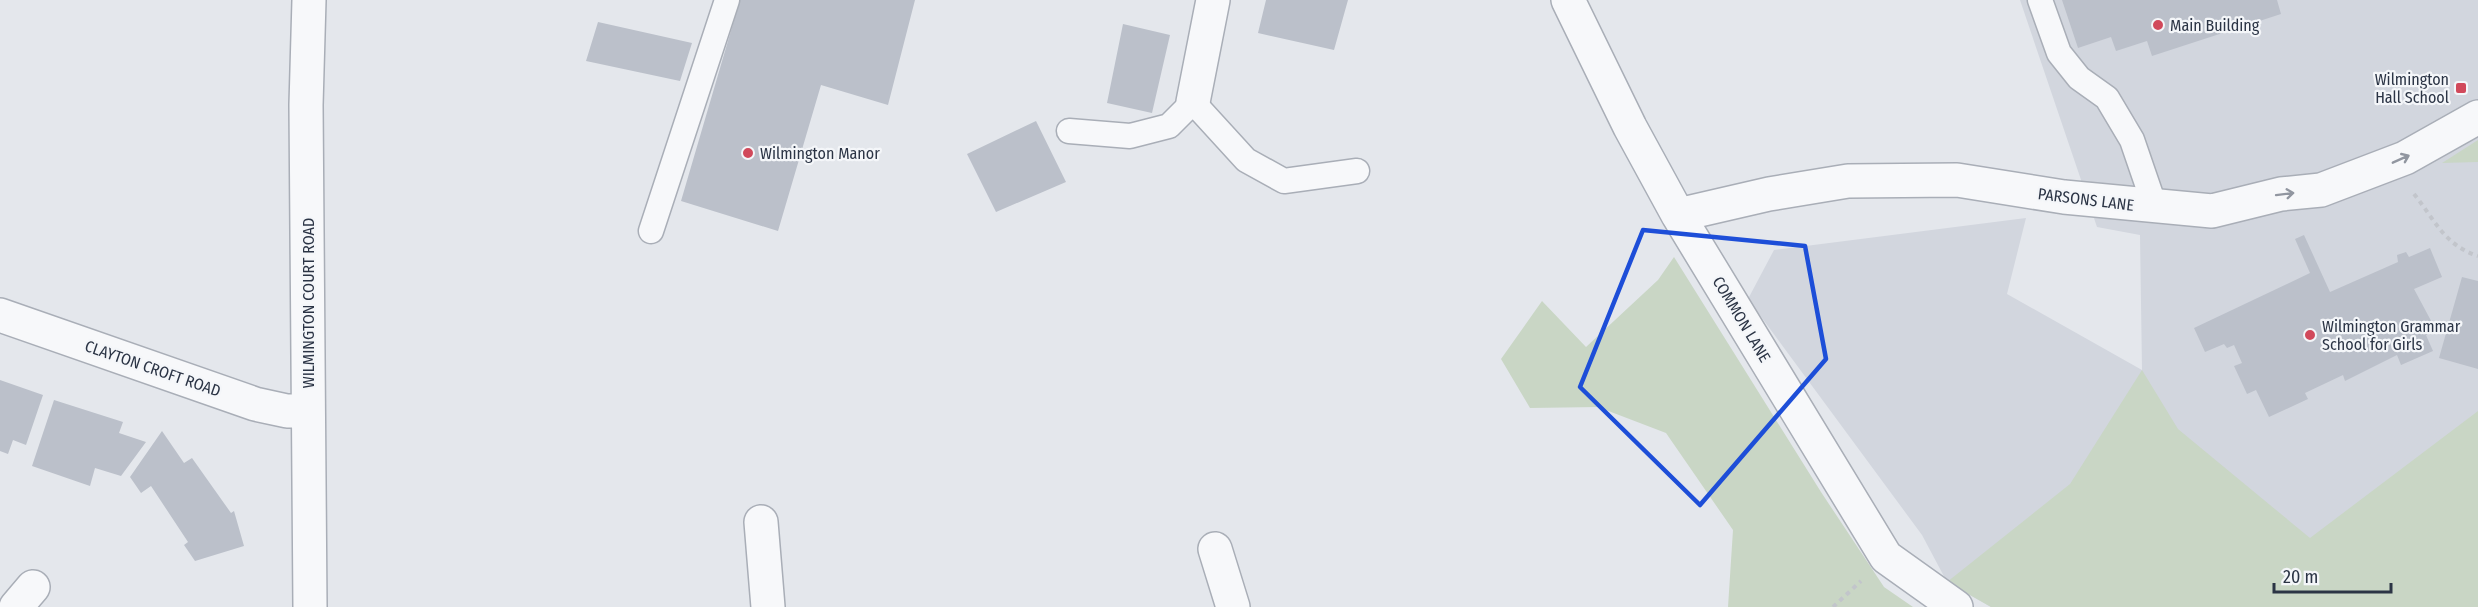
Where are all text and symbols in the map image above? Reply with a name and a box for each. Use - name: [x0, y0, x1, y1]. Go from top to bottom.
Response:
- place label: Main Building: [2170, 16, 2260, 35]
- marker: Main Building: [2151, 18, 2165, 32]
- place label: Wilmington Hall School: [2375, 70, 2449, 107]
- marker: Wilmington Hall School: [2454, 81, 2468, 95]
- place label: Wilmington Manor: [760, 144, 880, 163]
- marker: Wilmington Manor: [741, 146, 755, 160]
- one-way arrow: [2391, 153, 2409, 165]
- street label: PARSONS LANE: [2037, 184, 2135, 215]
- one-way arrow: [2274, 188, 2294, 199]
- street label: WILMINGTON COURT ROAD: [299, 218, 318, 388]
- street label: COMMON LANE: [1709, 273, 1775, 366]
- place label: Wilmington Grammar School for Girls: [2322, 317, 2461, 354]
- marker: Wilmington Grammar School for Girls: [2303, 328, 2317, 342]
- street label: CLAYTON CROFT ROAD: [82, 336, 223, 401]
- scale bar: [2274, 556, 2391, 594]
- text: 20 m: [2283, 566, 2318, 588]

